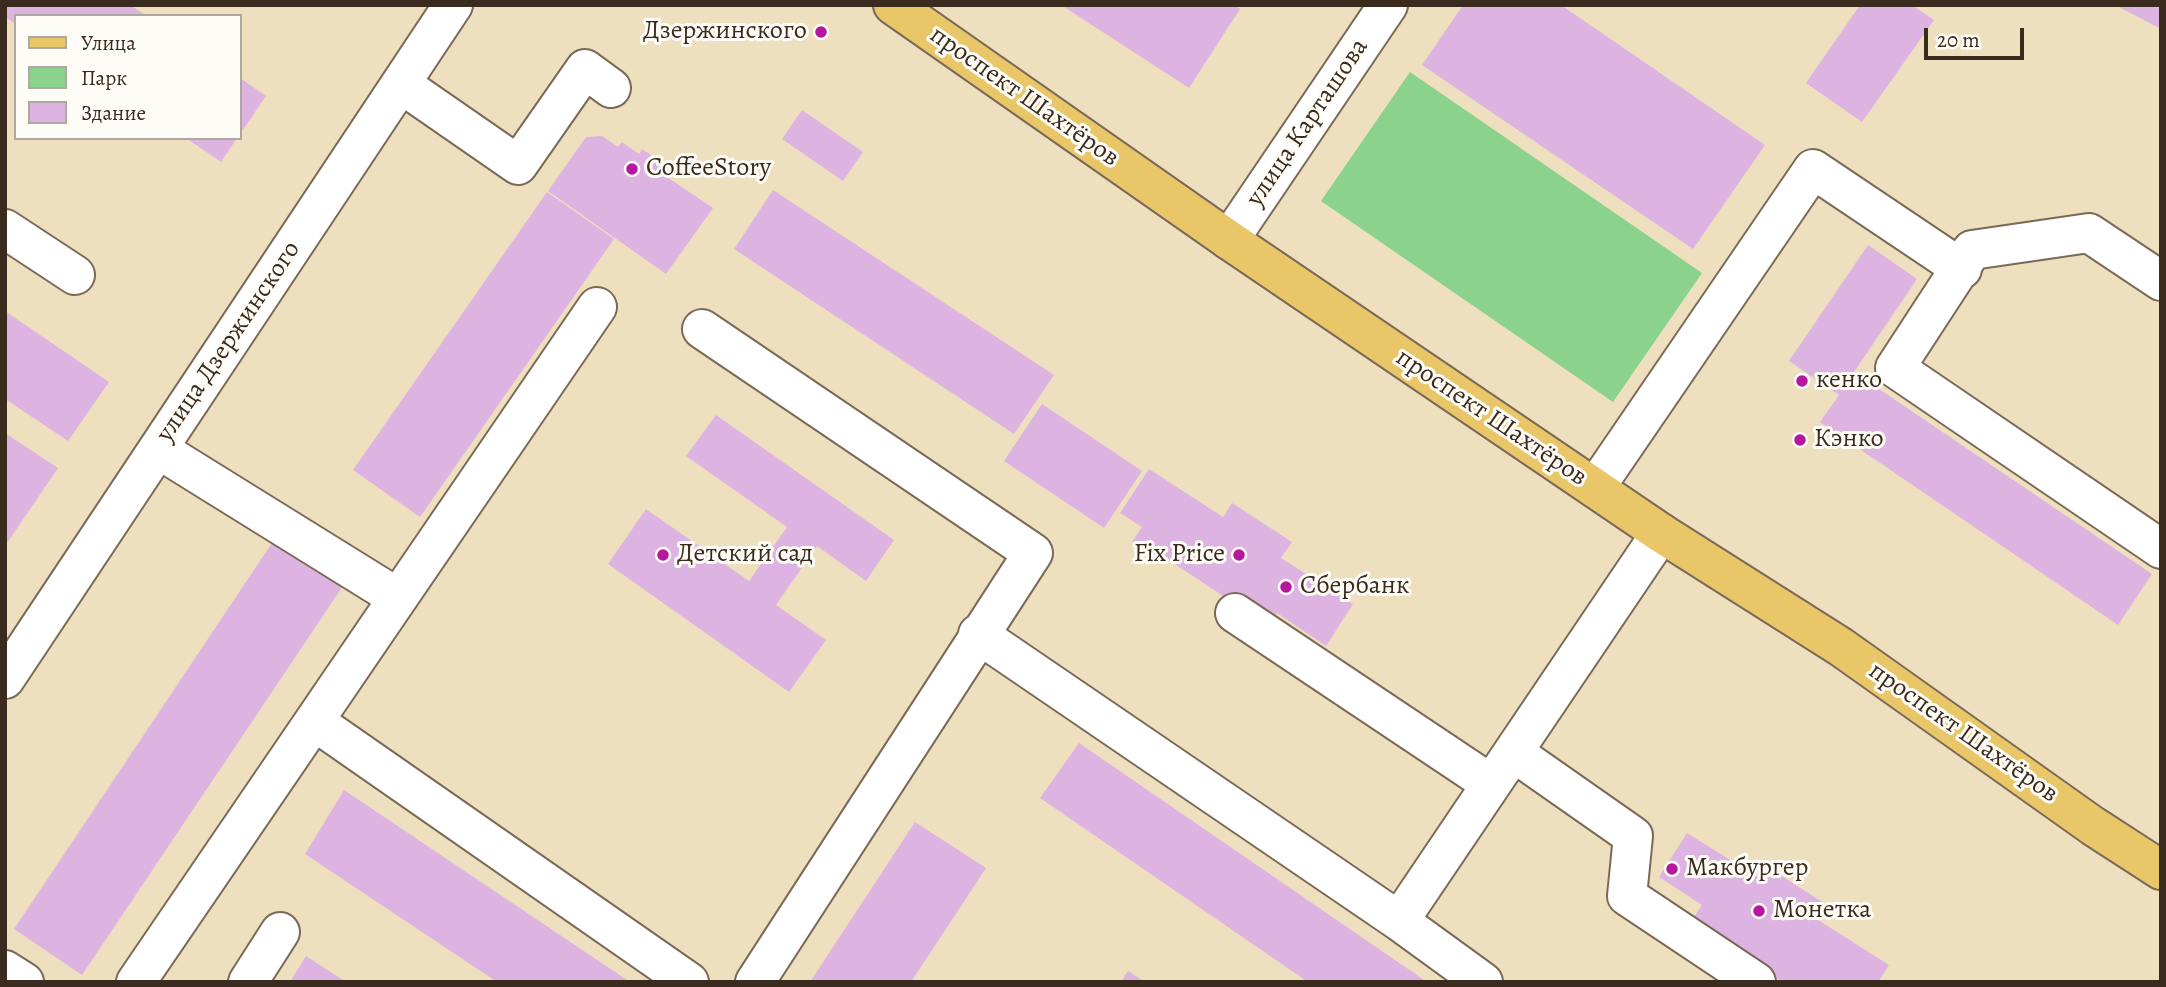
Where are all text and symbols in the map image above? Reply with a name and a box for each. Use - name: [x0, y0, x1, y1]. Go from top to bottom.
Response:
- legend: [14, 14, 242, 140]
- scale bar: [1928, 14, 2028, 58]
- place label: Дзержинского: [643, 16, 807, 48]
- street label: проспект Шахтёров: [923, 20, 1125, 174]
- marker: Дзержинского: [813, 24, 829, 40]
- text: 20 m: [1937, 26, 1980, 54]
- text: Улица: [81, 29, 136, 57]
- street label: улица Карташова: [1240, 33, 1376, 213]
- text: Парк: [81, 64, 127, 92]
- text: Здание: [81, 99, 146, 127]
- place label: CoffeeStory: [646, 153, 771, 185]
- marker: CoffeeStory: [624, 161, 640, 177]
- street label: улица Дзержинского: [150, 236, 308, 448]
- street label: проспект Шахтёров: [1389, 342, 1593, 494]
- place label: кенко: [1816, 365, 1882, 397]
- marker: кенко: [1794, 373, 1810, 389]
- place label: Кэнко: [1814, 424, 1884, 456]
- marker: Кэнко: [1792, 432, 1808, 448]
- place label: Детский сад: [677, 539, 813, 571]
- place label: Fix Price: [1134, 539, 1225, 571]
- marker: Детский сад: [655, 547, 671, 563]
- marker: Fix Price: [1231, 547, 1247, 563]
- place label: Сбербанк: [1300, 571, 1409, 603]
- marker: Сбербанк: [1278, 579, 1294, 595]
- street label: проспект Шахтёров: [1862, 656, 2064, 810]
- place label: Макбургер: [1686, 853, 1808, 885]
- marker: Макбургер: [1664, 861, 1680, 877]
- place label: Монетка: [1773, 895, 1871, 927]
- marker: Монетка: [1751, 903, 1767, 919]

